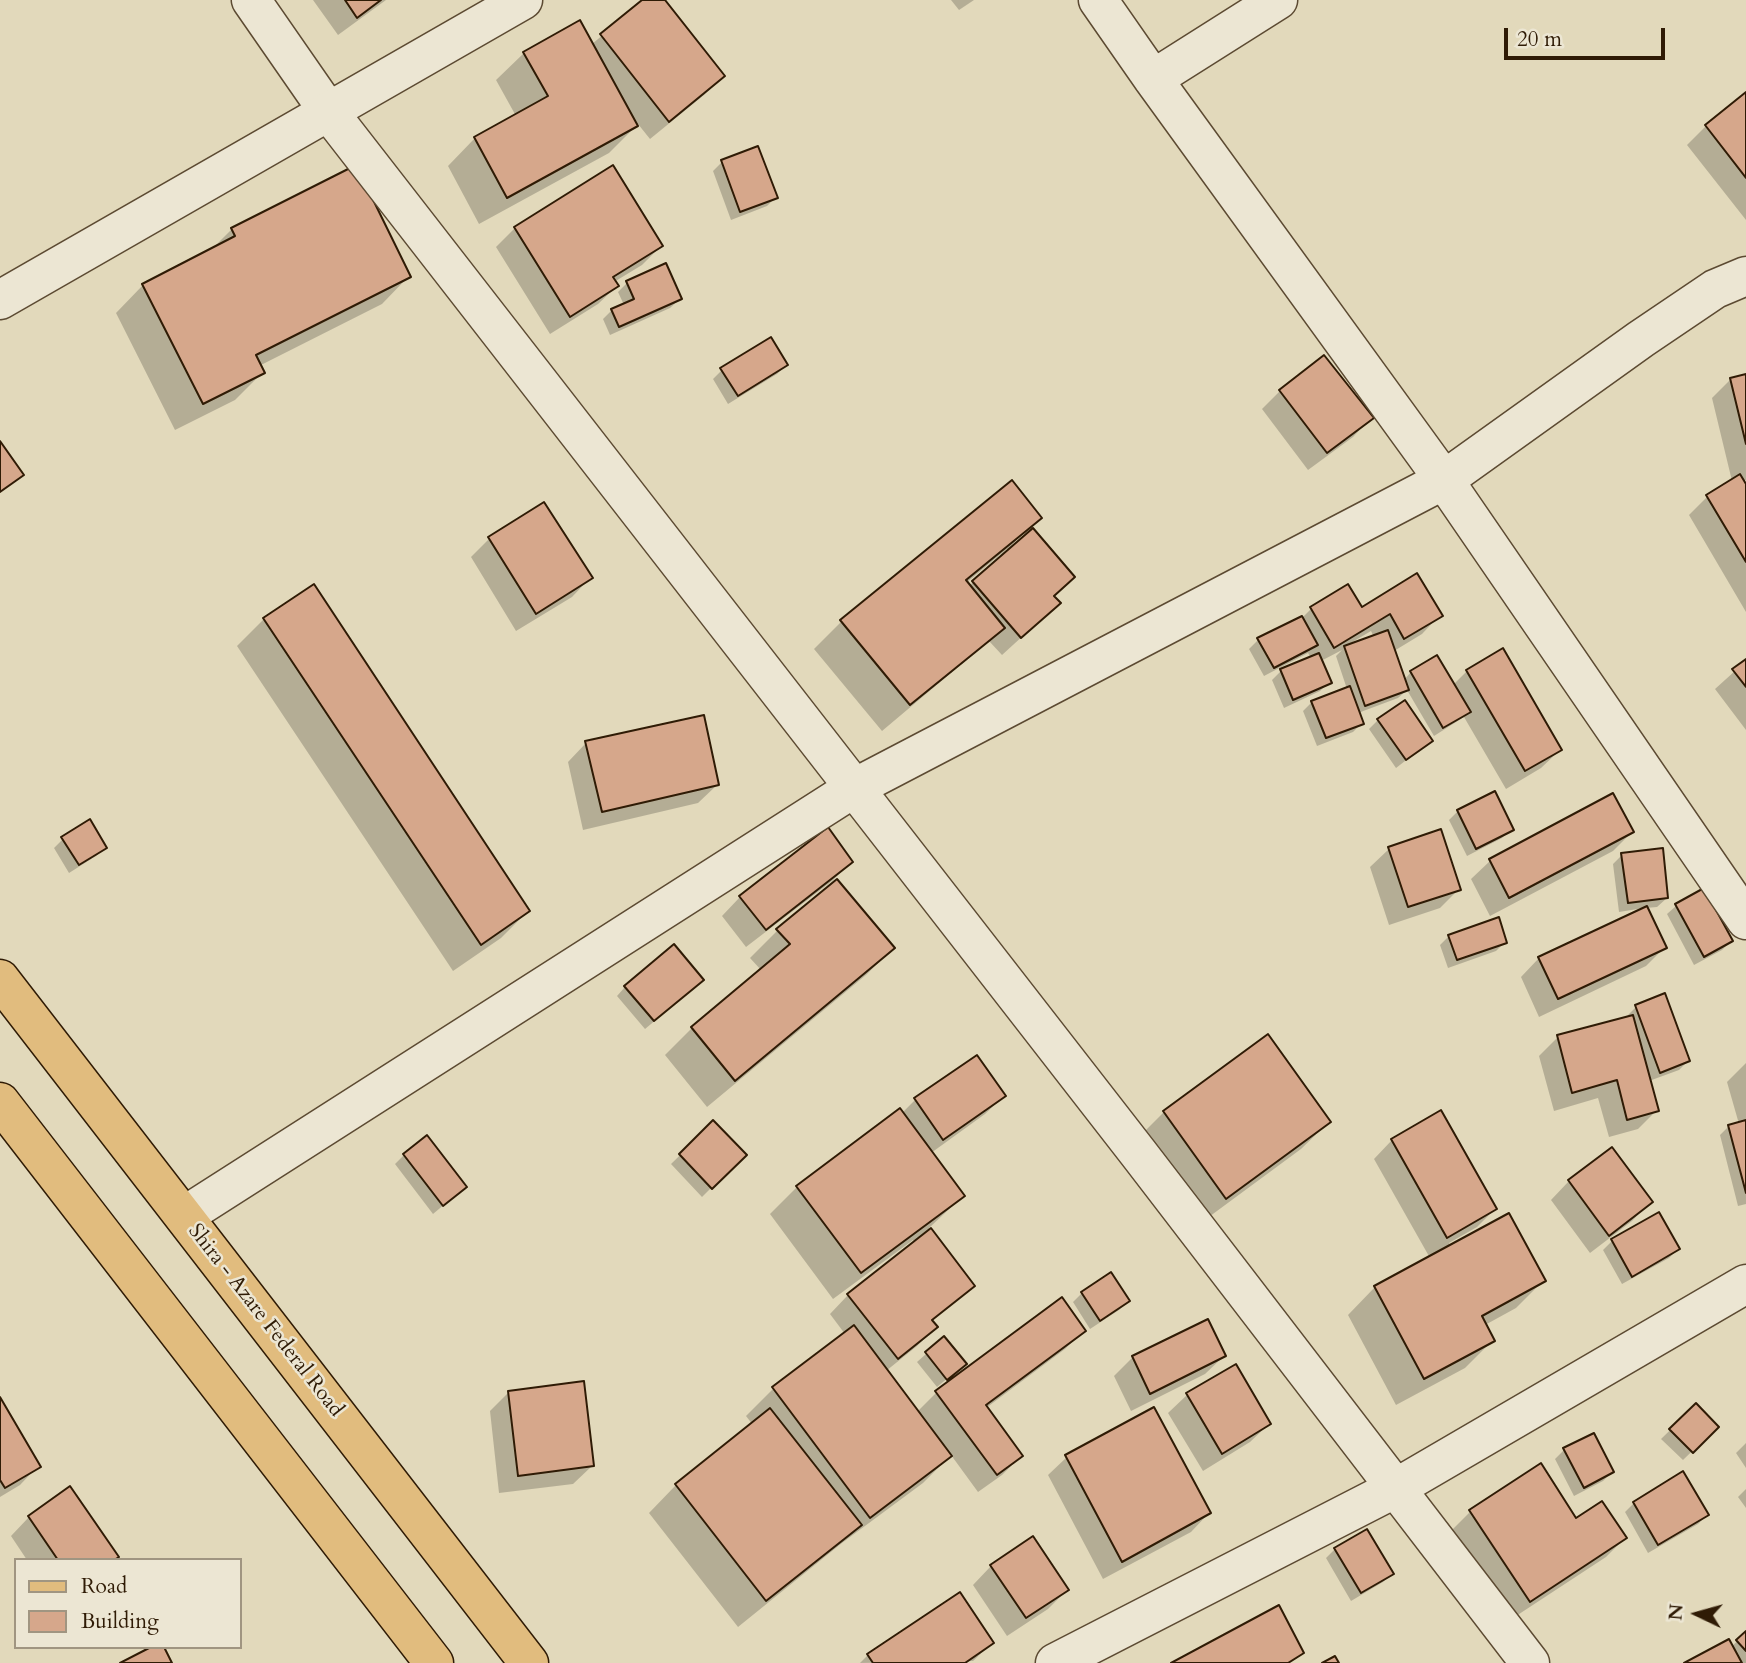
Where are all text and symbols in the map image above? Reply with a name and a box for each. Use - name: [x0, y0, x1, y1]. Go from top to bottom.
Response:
- scale bar: [1508, 14, 1669, 58]
- text: 20 m: [1517, 25, 1562, 54]
- street label: Shira - Azare Federal Road: [182, 1220, 348, 1422]
- legend: [14, 1558, 242, 1649]
- text: Road: [81, 1572, 127, 1601]
- north arrow: [1662, 1579, 1732, 1649]
- text: N: [1662, 1603, 1690, 1622]
- text: Building: [81, 1607, 159, 1636]

